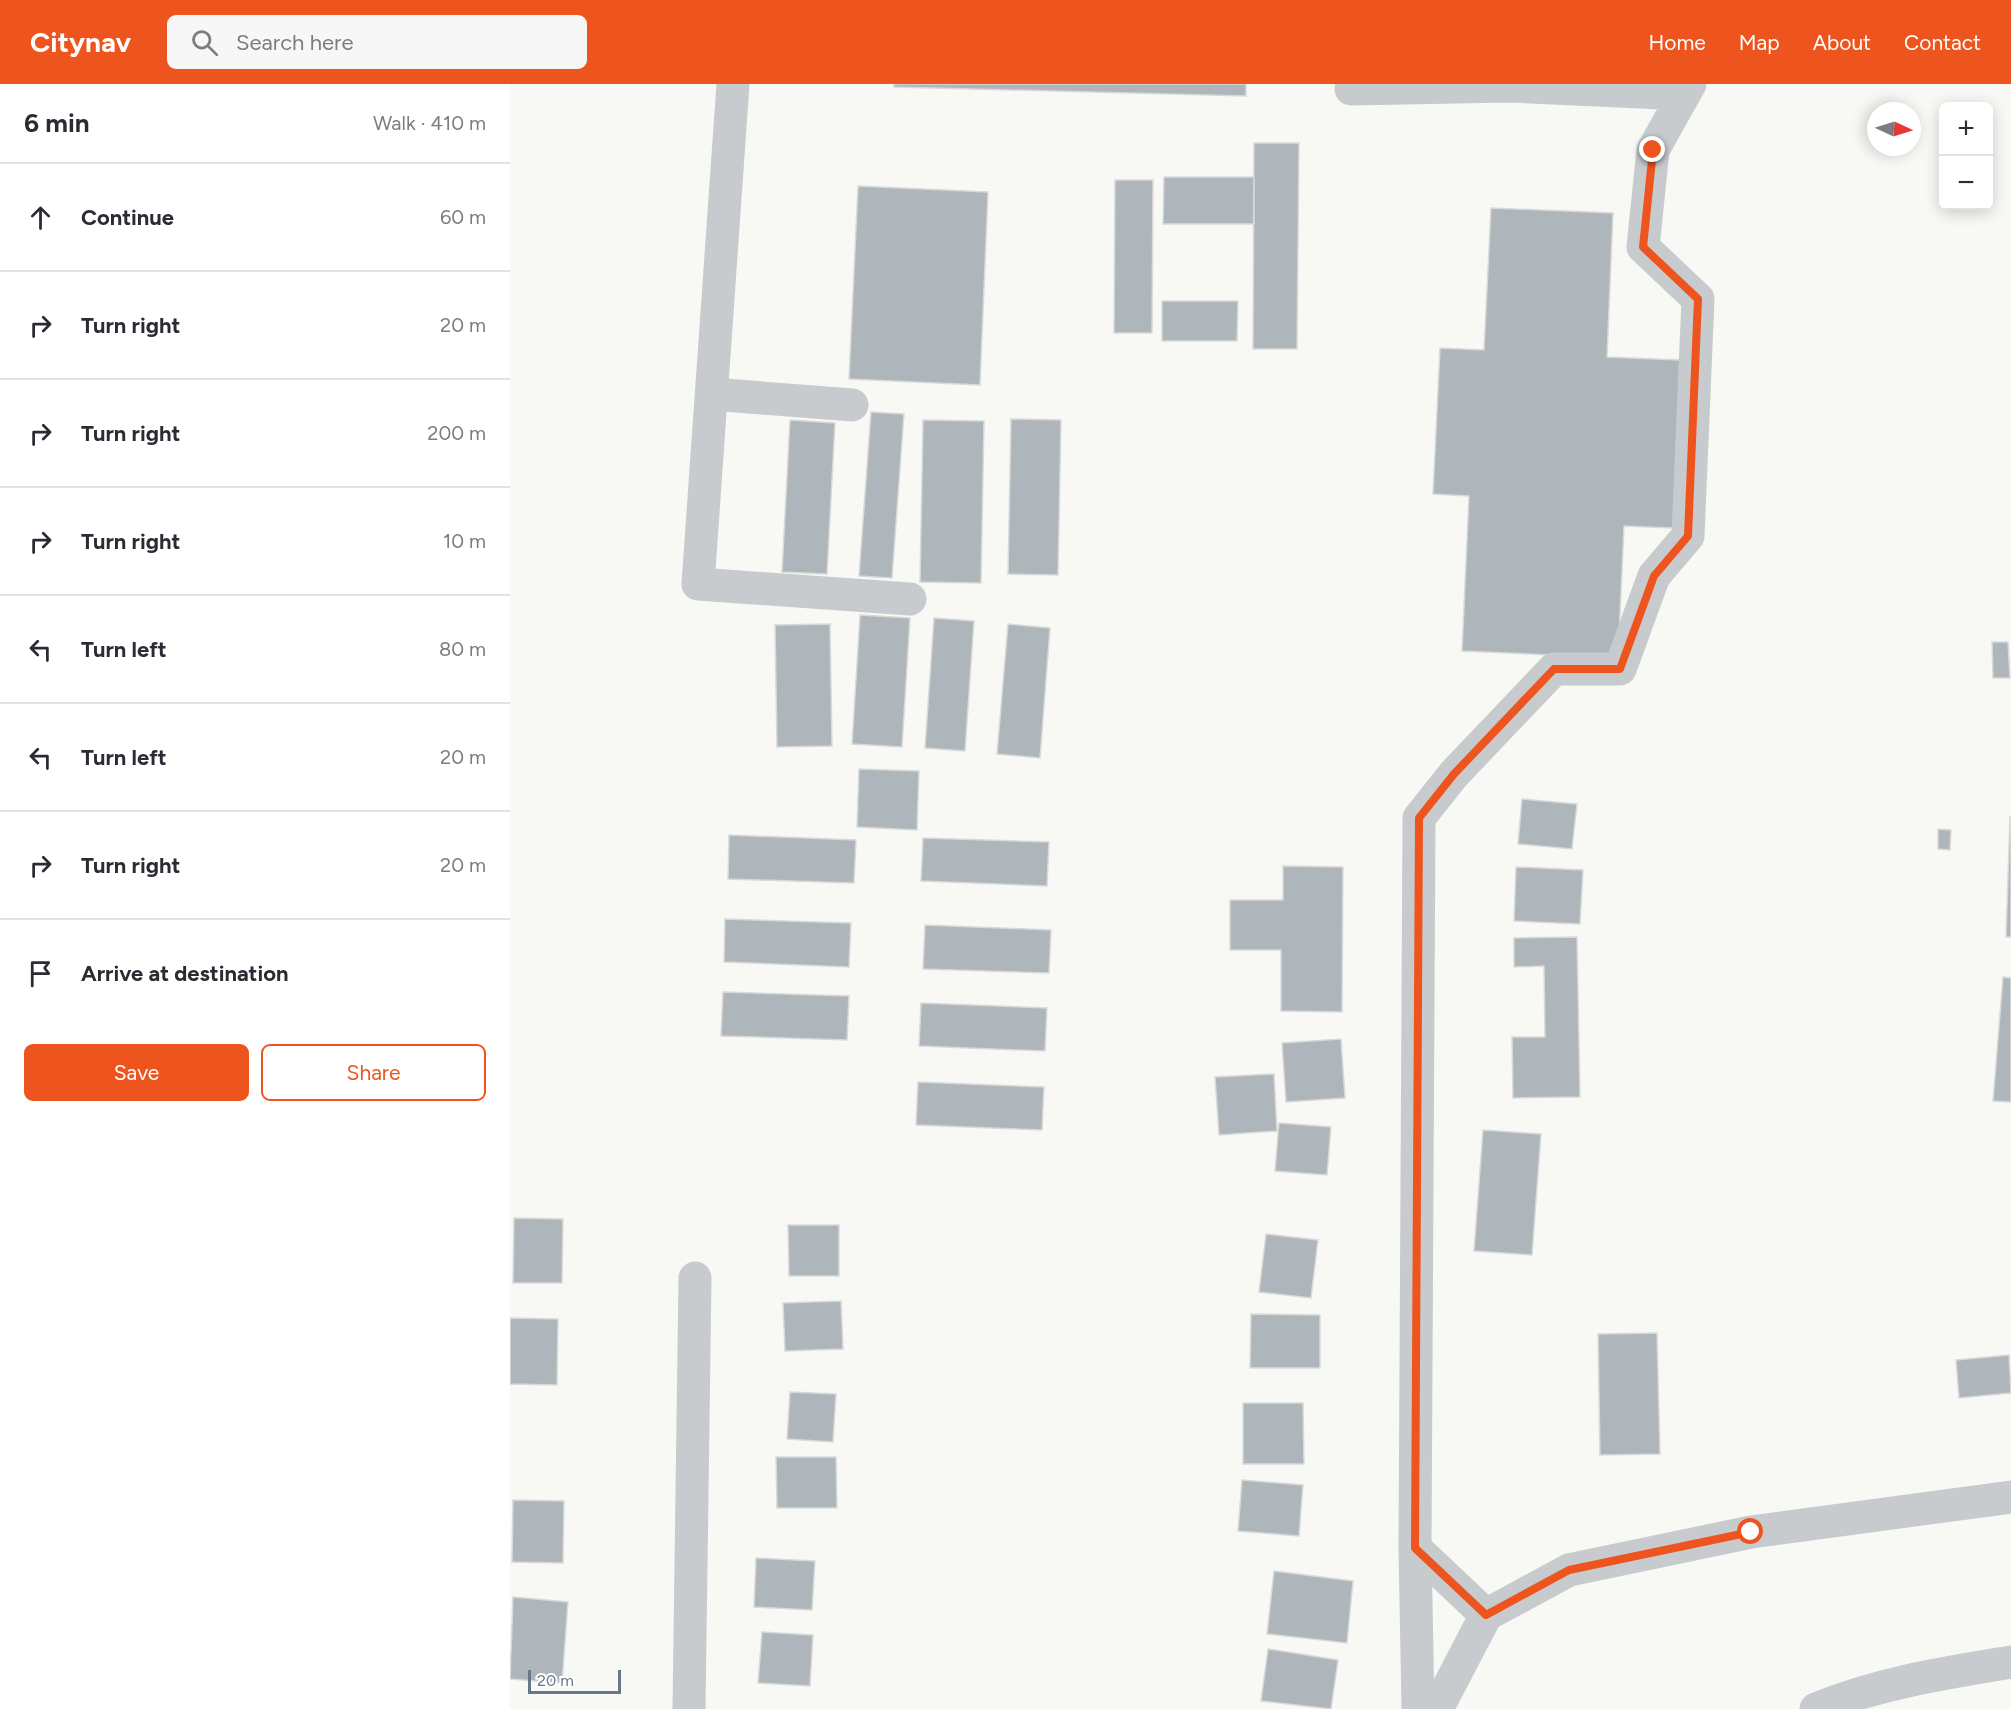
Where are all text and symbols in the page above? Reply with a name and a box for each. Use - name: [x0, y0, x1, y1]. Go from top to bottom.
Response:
- search box: [167, 15, 587, 69]
- text: Citynav: [30, 25, 131, 59]
- icon: search: [188, 26, 221, 59]
- text: Search here: [236, 29, 354, 56]
- text: Home: [1649, 30, 1706, 55]
- text: Map: [1739, 30, 1780, 55]
- text: About: [1813, 30, 1871, 55]
- text: Contact: [1904, 30, 1981, 55]
- north arrow: [1867, 102, 1921, 156]
- map controls: [1939, 102, 1993, 210]
- button: +: [1939, 102, 1993, 156]
- text: 6 min: [24, 107, 90, 139]
- text: Walk · 410 m: [373, 111, 486, 135]
- route end: [1639, 136, 1665, 162]
- button: −: [1939, 156, 1993, 210]
- icon: ahead: [24, 201, 57, 234]
- text: Continue: [81, 204, 174, 231]
- text: 60 m: [440, 205, 486, 229]
- icon: right: [24, 309, 57, 342]
- text: Turn right: [81, 312, 180, 339]
- text: 20 m: [440, 313, 486, 337]
- icon: right: [24, 417, 57, 450]
- text: Turn right: [81, 420, 180, 447]
- text: 200 m: [427, 421, 486, 445]
- icon: right: [24, 525, 57, 558]
- text: Turn right: [81, 528, 180, 555]
- text: 10 m: [443, 529, 486, 553]
- icon: left: [24, 633, 57, 666]
- text: Turn left: [81, 636, 167, 663]
- text: 80 m: [439, 637, 486, 661]
- icon: left: [24, 741, 57, 774]
- text: Turn left: [81, 744, 167, 771]
- text: 20 m: [440, 745, 486, 769]
- icon: right: [24, 849, 57, 882]
- text: Turn right: [81, 852, 180, 879]
- text: 20 m: [440, 853, 486, 877]
- icon: arrive: [24, 957, 57, 990]
- text: Arrive at destination: [81, 960, 289, 987]
- button: Save: [24, 1044, 249, 1101]
- button: Share: [261, 1044, 486, 1101]
- route start: [1737, 1518, 1763, 1544]
- scale bar: [528, 1667, 621, 1694]
- text: 20 m: [537, 1671, 574, 1690]

